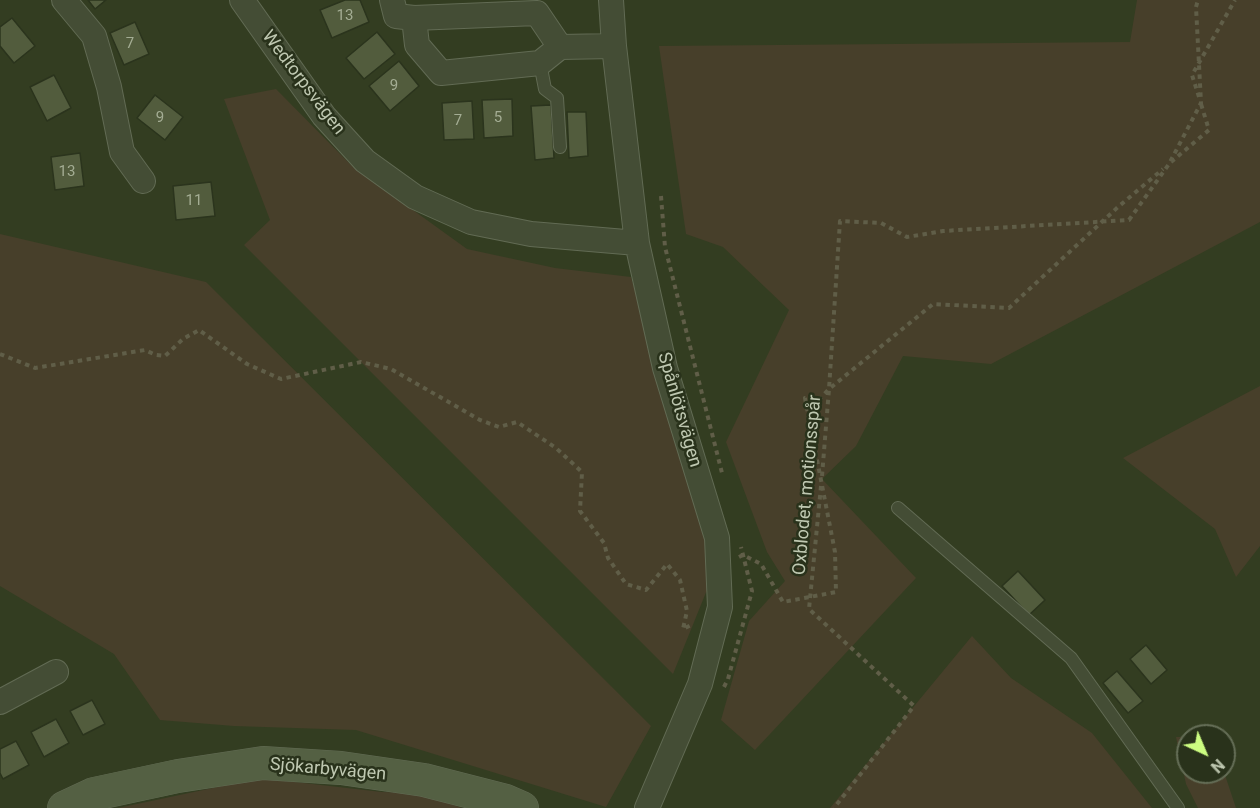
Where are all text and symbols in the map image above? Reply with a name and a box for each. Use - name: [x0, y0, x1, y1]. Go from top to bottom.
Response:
- house number: 13: [337, 7, 353, 25]
- street label: Wedtorpsvägen: [257, 27, 349, 139]
- house number: 7: [126, 35, 134, 53]
- house number: 9: [390, 77, 398, 95]
- house number: 9: [156, 109, 164, 127]
- house number: 5: [494, 109, 502, 127]
- house number: 7: [454, 112, 462, 130]
- house number: 13: [59, 163, 75, 181]
- house number: 11: [186, 192, 202, 210]
- street label: Spånlötsvägen: [652, 350, 706, 470]
- street label: Oxblodet, motionsspår: [789, 394, 827, 576]
- north arrow: [1176, 724, 1236, 784]
- street label: Sjökarbyvägen: [269, 754, 387, 786]
- text: N: [1207, 755, 1228, 777]

